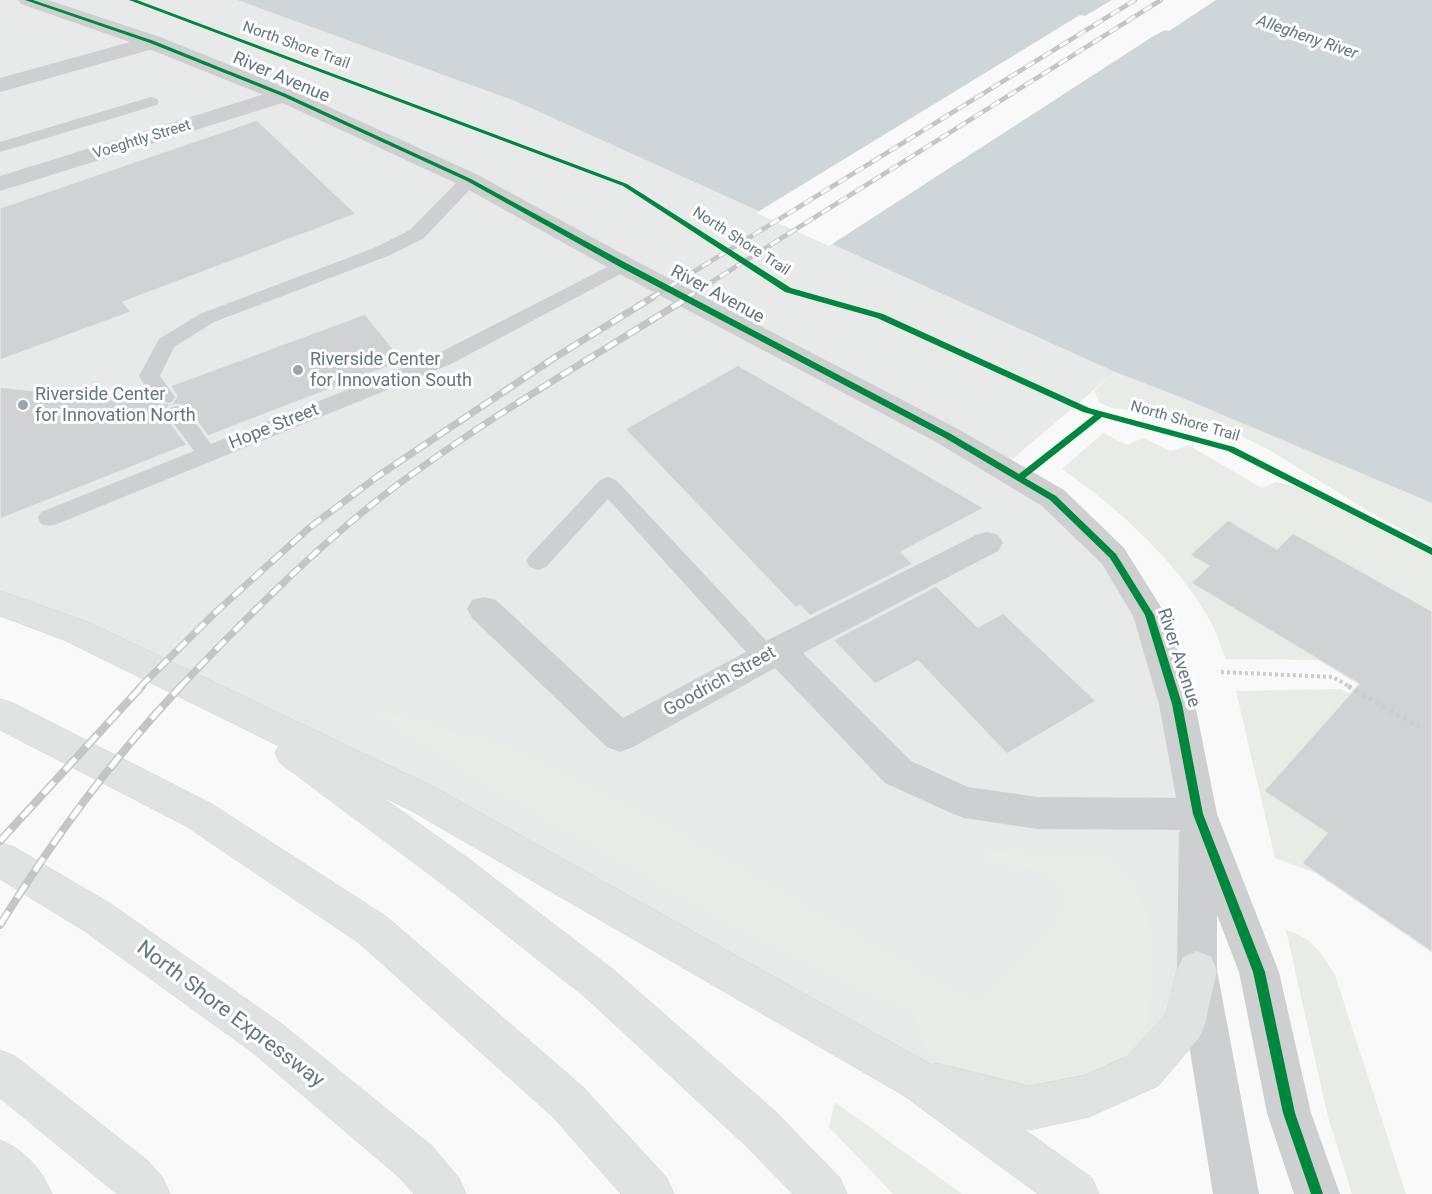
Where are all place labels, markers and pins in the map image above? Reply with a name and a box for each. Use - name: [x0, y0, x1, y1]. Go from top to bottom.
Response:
- place label: Riverside Center for Innovation South: [310, 349, 472, 392]
- marker: Riverside Center for Innovation South: [291, 363, 305, 377]
- place label: Riverside Center for Innovation North: [35, 384, 196, 426]
- marker: Riverside Center for Innovation North: [16, 398, 30, 412]

